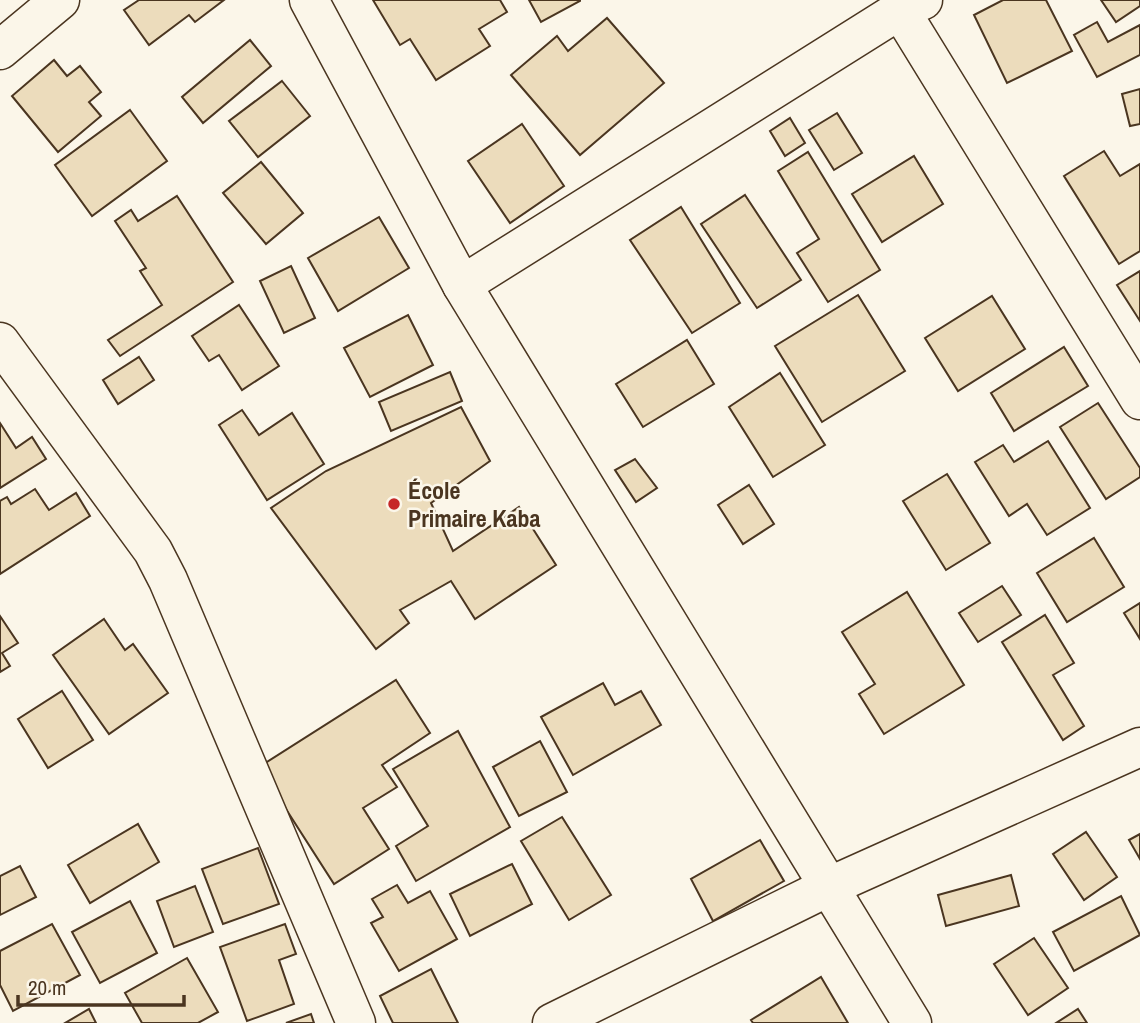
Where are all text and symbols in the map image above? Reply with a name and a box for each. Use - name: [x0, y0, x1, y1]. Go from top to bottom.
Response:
- place label: École Primaire Kaba: [408, 474, 540, 534]
- marker: École Primaire Kaba: [386, 496, 402, 512]
- scale bar: [18, 964, 184, 1008]
- text: 20 m: [28, 973, 66, 1002]

